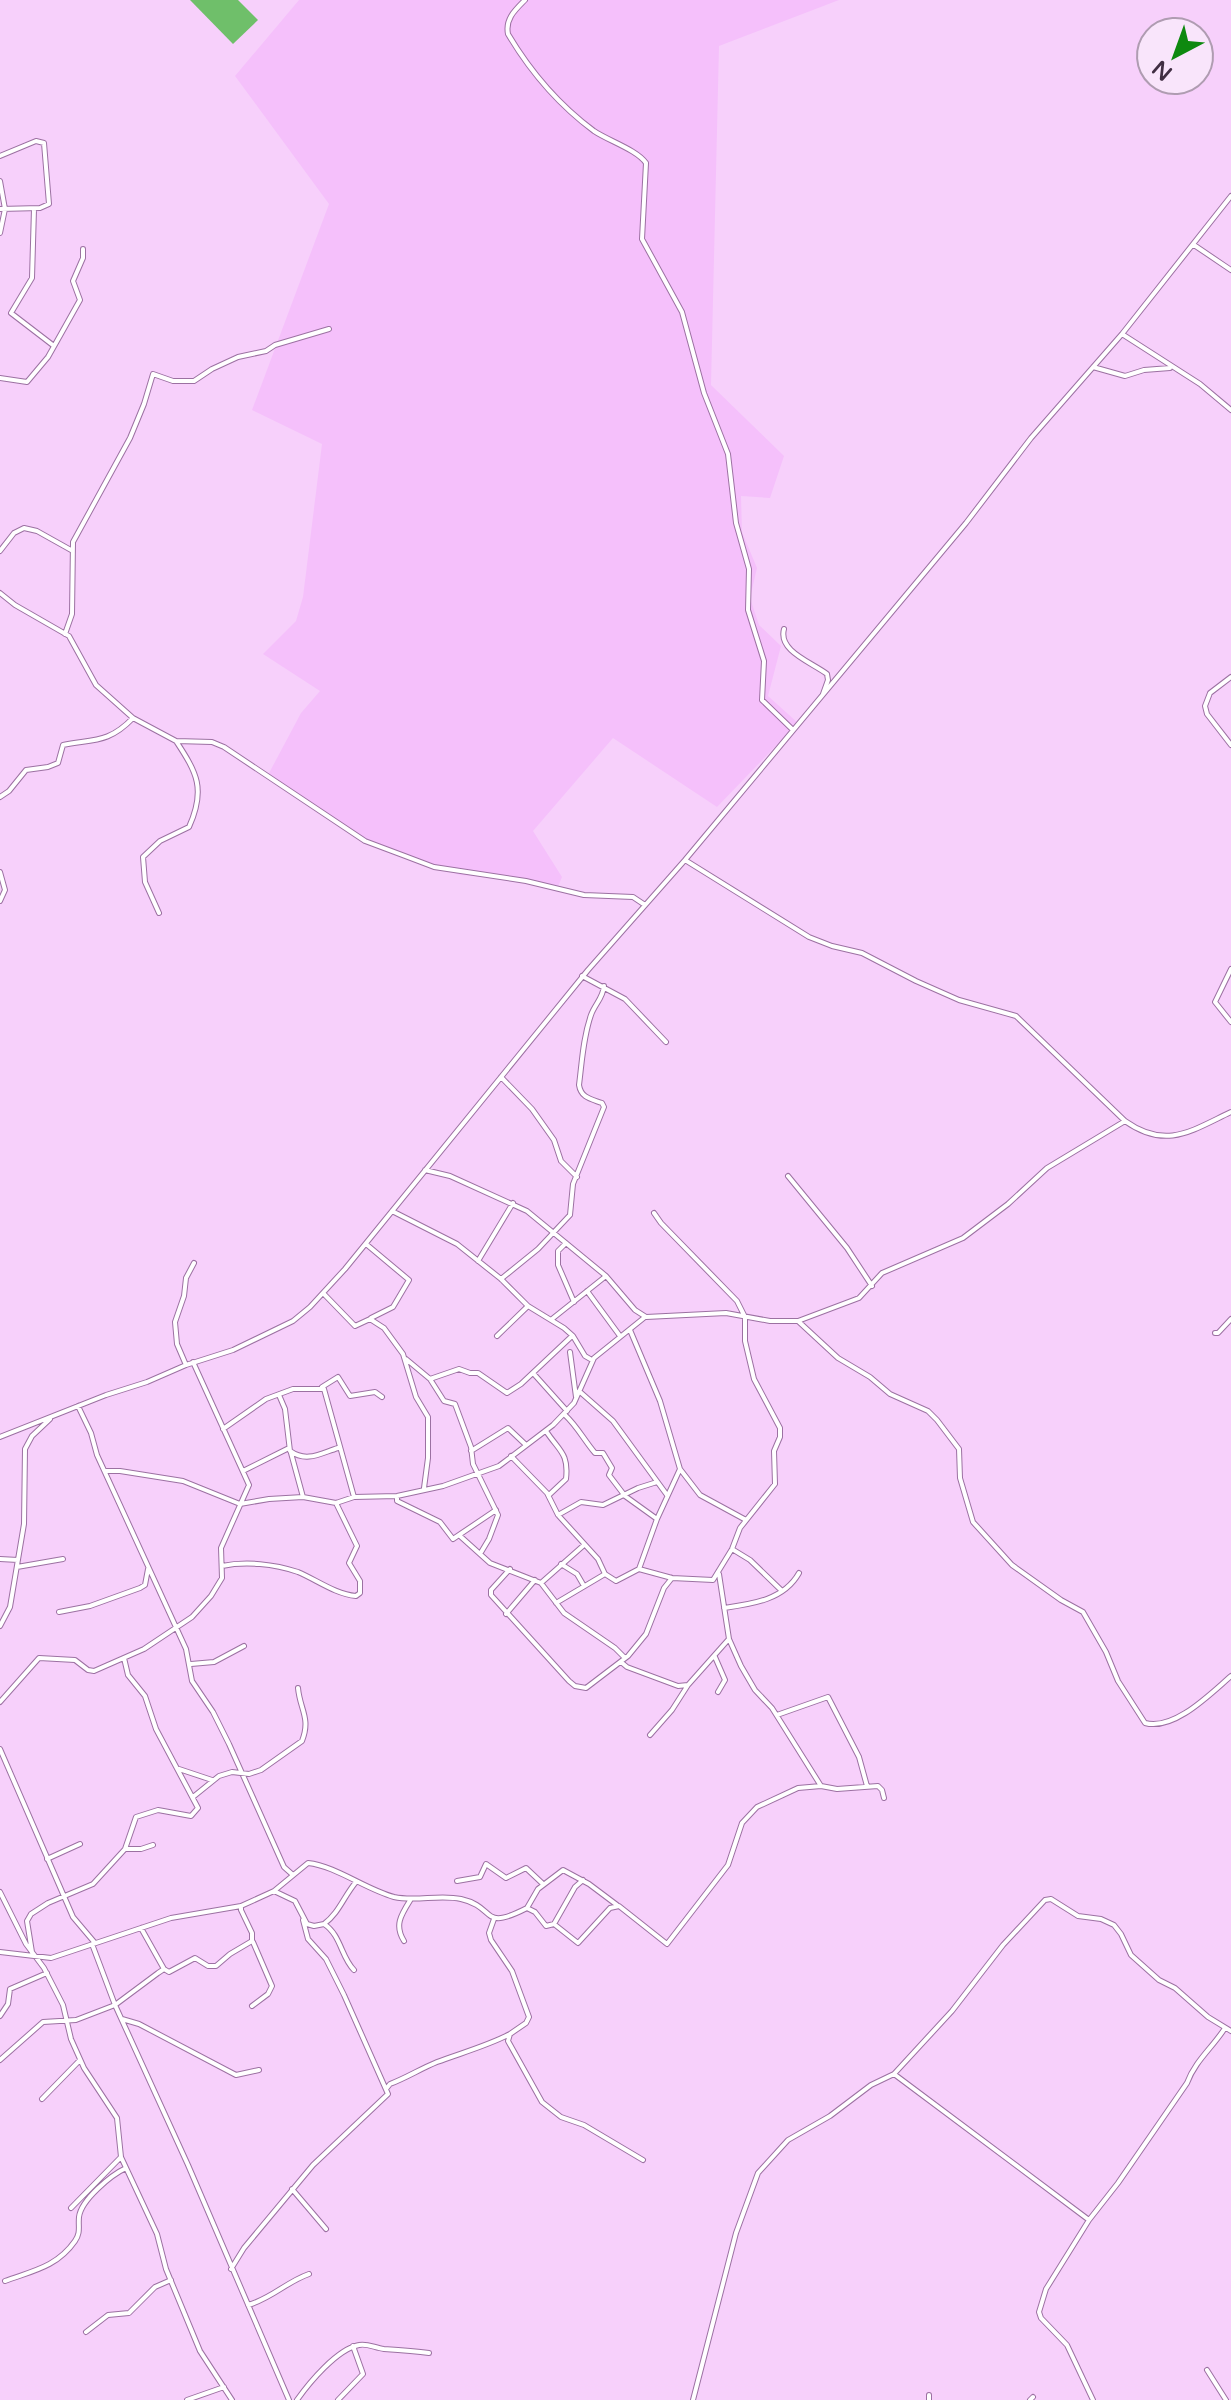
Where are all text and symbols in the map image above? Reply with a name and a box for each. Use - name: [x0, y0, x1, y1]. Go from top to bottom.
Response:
- north arrow: [1135, 16, 1215, 96]
- text: N: [1147, 55, 1178, 86]

